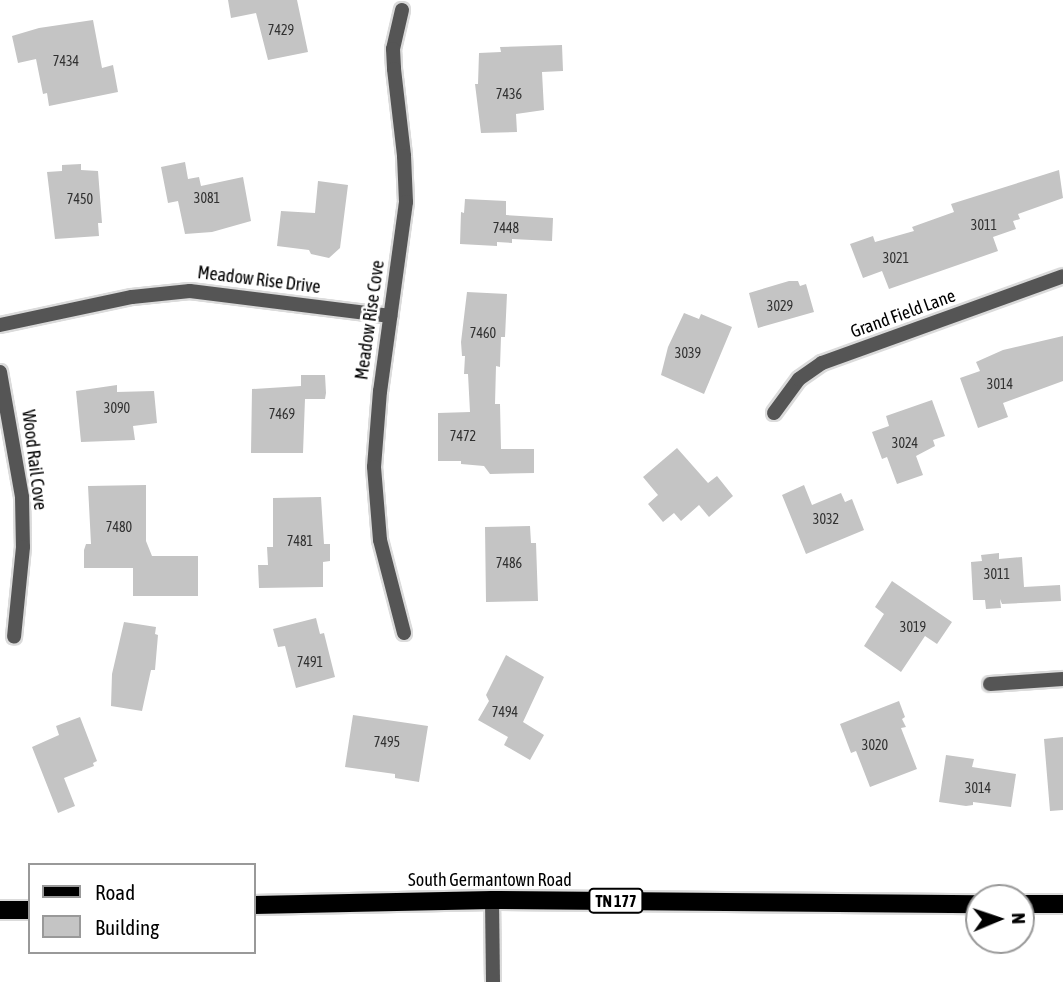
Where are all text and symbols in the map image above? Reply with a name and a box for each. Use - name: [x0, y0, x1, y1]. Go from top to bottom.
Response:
- house number: 7429: [268, 22, 294, 38]
- house number: 7434: [53, 53, 79, 69]
- house number: 7436: [496, 86, 522, 102]
- house number: 3081: [194, 190, 220, 206]
- house number: 7450: [67, 191, 93, 207]
- house number: 3011: [971, 217, 997, 233]
- house number: 7448: [493, 220, 519, 236]
- house number: 3021: [883, 250, 909, 266]
- street label: Meadow Rise Cove: [351, 259, 389, 381]
- street label: Meadow Rise Drive: [196, 262, 322, 298]
- street label: Grand Field Lane: [848, 285, 958, 343]
- house number: 3029: [767, 298, 793, 314]
- house number: 7460: [470, 325, 496, 341]
- house number: 3039: [675, 345, 701, 361]
- house number: 3014: [987, 376, 1013, 392]
- house number: 3090: [104, 400, 130, 416]
- house number: 7469: [269, 406, 295, 422]
- street label: Wood Rail Cove: [17, 409, 51, 511]
- house number: 7472: [450, 428, 476, 444]
- house number: 3024: [892, 435, 918, 451]
- house number: 3032: [813, 511, 839, 527]
- house number: 7480: [106, 519, 132, 535]
- house number: 7481: [287, 533, 313, 549]
- house number: 7486: [496, 555, 522, 571]
- house number: 3011: [984, 566, 1010, 582]
- house number: 3019: [900, 619, 926, 635]
- house number: 7491: [297, 654, 323, 670]
- house number: 7494: [492, 704, 518, 720]
- house number: 7495: [374, 734, 400, 750]
- house number: 3020: [862, 737, 888, 753]
- house number: 3014: [965, 780, 991, 796]
- legend: [28, 863, 256, 954]
- street label: South Germantown Road: [408, 869, 572, 891]
- text: Road: [95, 880, 135, 904]
- north arrow: [965, 884, 1035, 954]
- road number: TN 177: [588, 888, 644, 914]
- text: N: [1008, 912, 1030, 924]
- text: Building: [95, 915, 159, 939]

